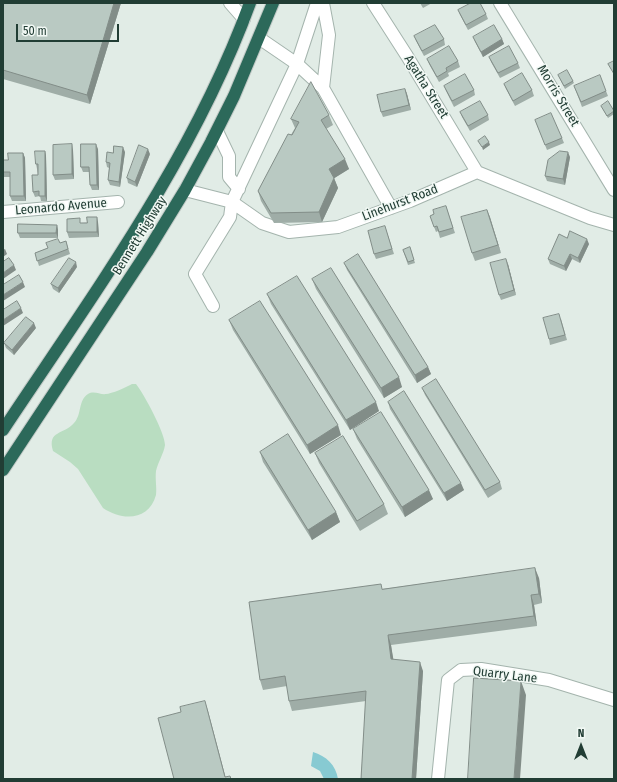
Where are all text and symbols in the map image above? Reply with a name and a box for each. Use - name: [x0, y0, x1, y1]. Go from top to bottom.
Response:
- scale bar: [18, 16, 121, 42]
- text: 50 m: [23, 24, 47, 38]
- street label: Agatha Street: [400, 53, 452, 121]
- street label: Morris Street: [534, 62, 582, 130]
- street label: Linehurst Road: [360, 181, 440, 225]
- street label: Bennett Highway: [110, 194, 170, 278]
- street label: Leonardo Avenue: [14, 195, 108, 219]
- street label: Quarry Lane: [472, 663, 538, 687]
- north arrow: [561, 726, 601, 766]
- text: N: [578, 727, 584, 740]

